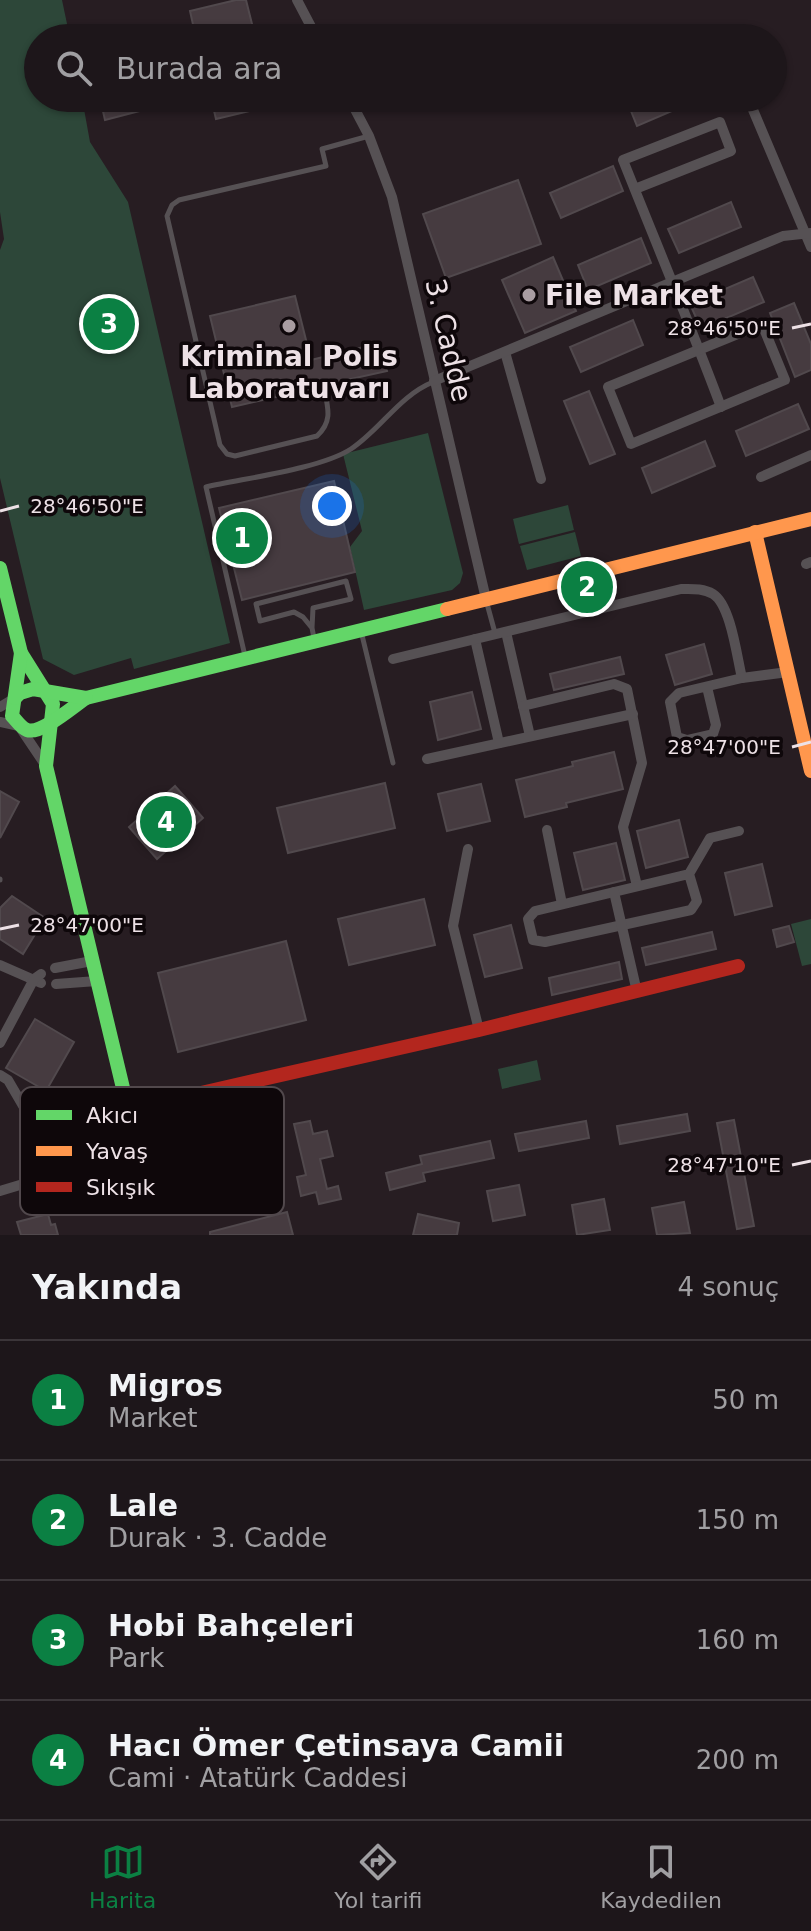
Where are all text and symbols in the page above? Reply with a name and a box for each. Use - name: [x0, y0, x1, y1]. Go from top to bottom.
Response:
- search box: [24, 24, 787, 112]
- icon: search: [52, 46, 96, 90]
- text: Burada ara: [116, 51, 282, 86]
- street label: 3. Cadde: [418, 275, 479, 405]
- place label: File Market: [545, 279, 723, 312]
- marker: File Market: [520, 286, 538, 304]
- pin: 3: [83, 294, 135, 354]
- text: 28°46'50"E: [667, 316, 781, 340]
- marker: Kriminal Polis Laboratuvarı: [280, 317, 298, 335]
- place label: Kriminal Polis Laboratuvarı: [180, 340, 398, 405]
- your location: [312, 486, 352, 526]
- text: 28°46'50"E: [30, 494, 144, 518]
- pin: 1: [216, 508, 268, 568]
- pin: 2: [561, 557, 613, 617]
- text: 28°47'00"E: [667, 735, 781, 759]
- pin: 4: [140, 792, 192, 852]
- text: 28°47'00"E: [30, 913, 144, 937]
- legend: [20, 1087, 284, 1215]
- text: Akıcı: [86, 1103, 138, 1128]
- text: Yavaş: [85, 1139, 148, 1164]
- text: 28°47'10"E: [667, 1153, 781, 1177]
- text: Sıkışık: [86, 1175, 156, 1200]
- text: Yakında: [32, 1267, 182, 1307]
- text: 4 sonuç: [677, 1272, 779, 1302]
- text: Migros: [108, 1368, 223, 1403]
- text: 1: [49, 1385, 67, 1415]
- text: 50 m: [712, 1385, 779, 1415]
- text: Market: [108, 1403, 197, 1433]
- text: Lale: [108, 1488, 178, 1523]
- text: 2: [49, 1505, 67, 1535]
- text: 150 m: [696, 1505, 779, 1535]
- text: Durak · 3. Cadde: [108, 1523, 327, 1553]
- text: Hobi Bahçeleri: [108, 1608, 354, 1643]
- text: 3: [49, 1625, 67, 1655]
- text: 160 m: [696, 1625, 779, 1655]
- text: Park: [108, 1643, 164, 1673]
- text: Hacı Ömer Çetinsaya Camii: [108, 1728, 564, 1763]
- text: 4: [49, 1745, 67, 1775]
- text: 200 m: [696, 1745, 779, 1775]
- text: Cami · Atatürk Caddesi: [108, 1763, 407, 1793]
- tab: Harita: [89, 1840, 156, 1913]
- tab: Yol tarifi: [334, 1840, 422, 1913]
- tab: Kaydedilen: [600, 1840, 722, 1913]

